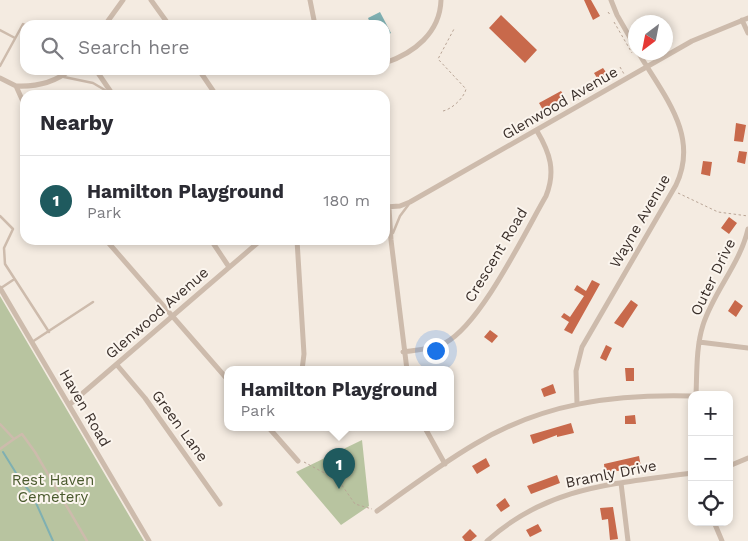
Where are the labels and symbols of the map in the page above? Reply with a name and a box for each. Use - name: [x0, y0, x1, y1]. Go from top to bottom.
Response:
- north arrow: [628, 15, 673, 60]
- street label: Glenwood Avenue: [499, 63, 621, 143]
- street label: Wayne Avenue: [606, 171, 674, 271]
- street label: Crescent Road: [461, 205, 531, 305]
- street label: Outer Drive: [687, 235, 739, 319]
- street label: Glenwood Avenue: [102, 263, 212, 363]
- your location: [423, 338, 449, 364]
- street label: Haven Road: [56, 366, 114, 450]
- street label: Green Lane: [148, 387, 212, 465]
- pin: 1: [323, 448, 355, 489]
- street label: Bramly Drive: [564, 456, 658, 492]
- park label: Rest Haven Cemetery: [12, 471, 94, 506]

